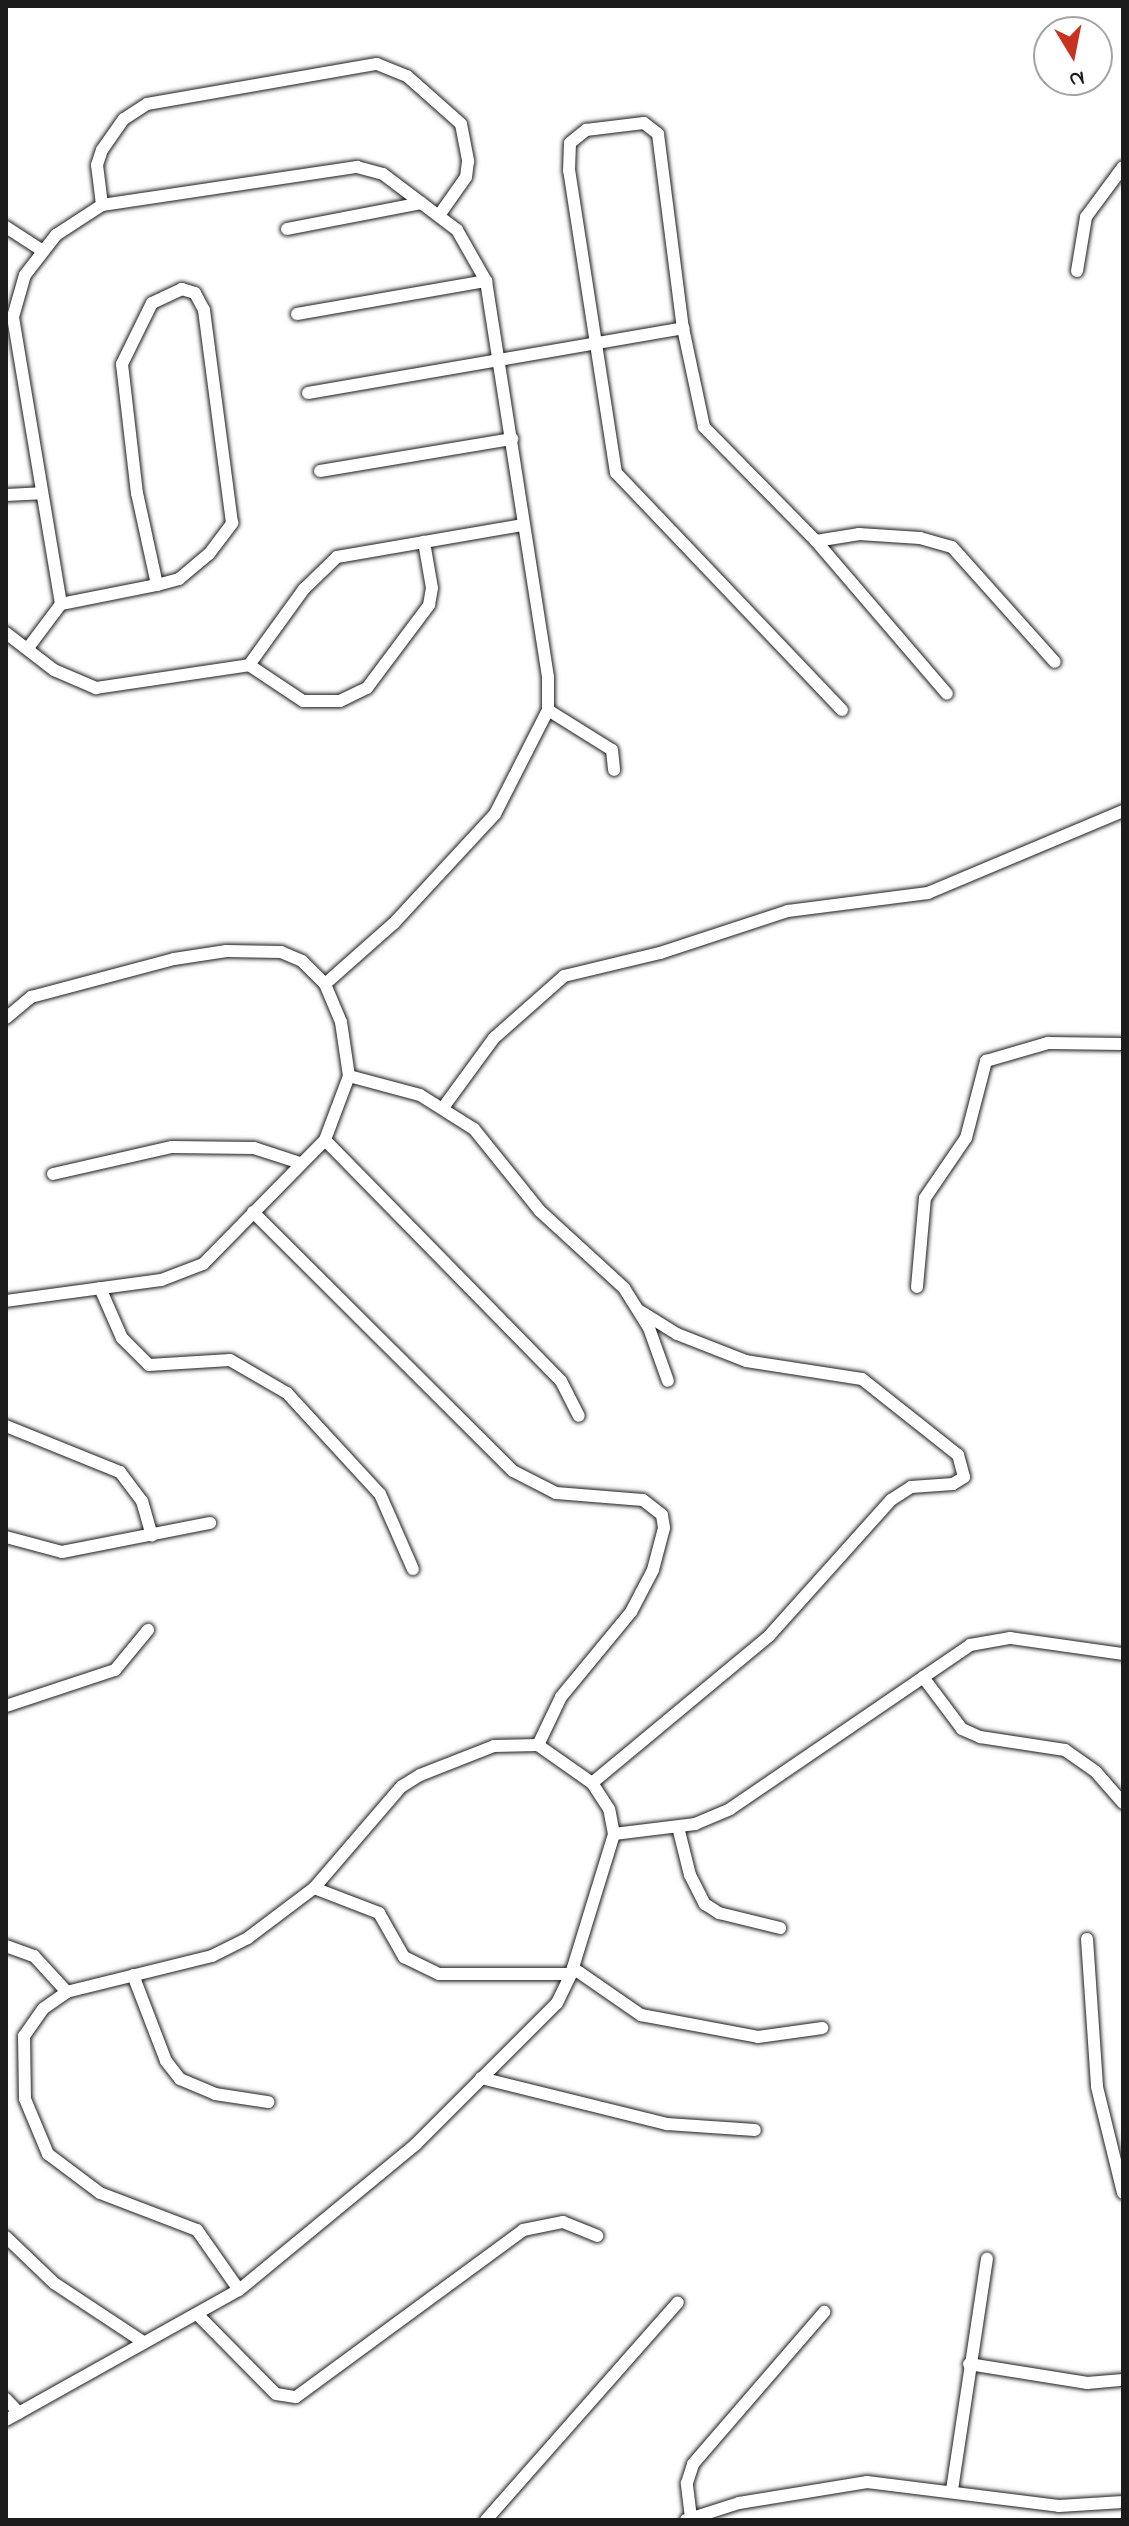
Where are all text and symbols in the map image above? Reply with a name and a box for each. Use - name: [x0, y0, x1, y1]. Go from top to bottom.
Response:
- north arrow: [1033, 16, 1113, 96]
- text: N: [1067, 61, 1087, 95]

